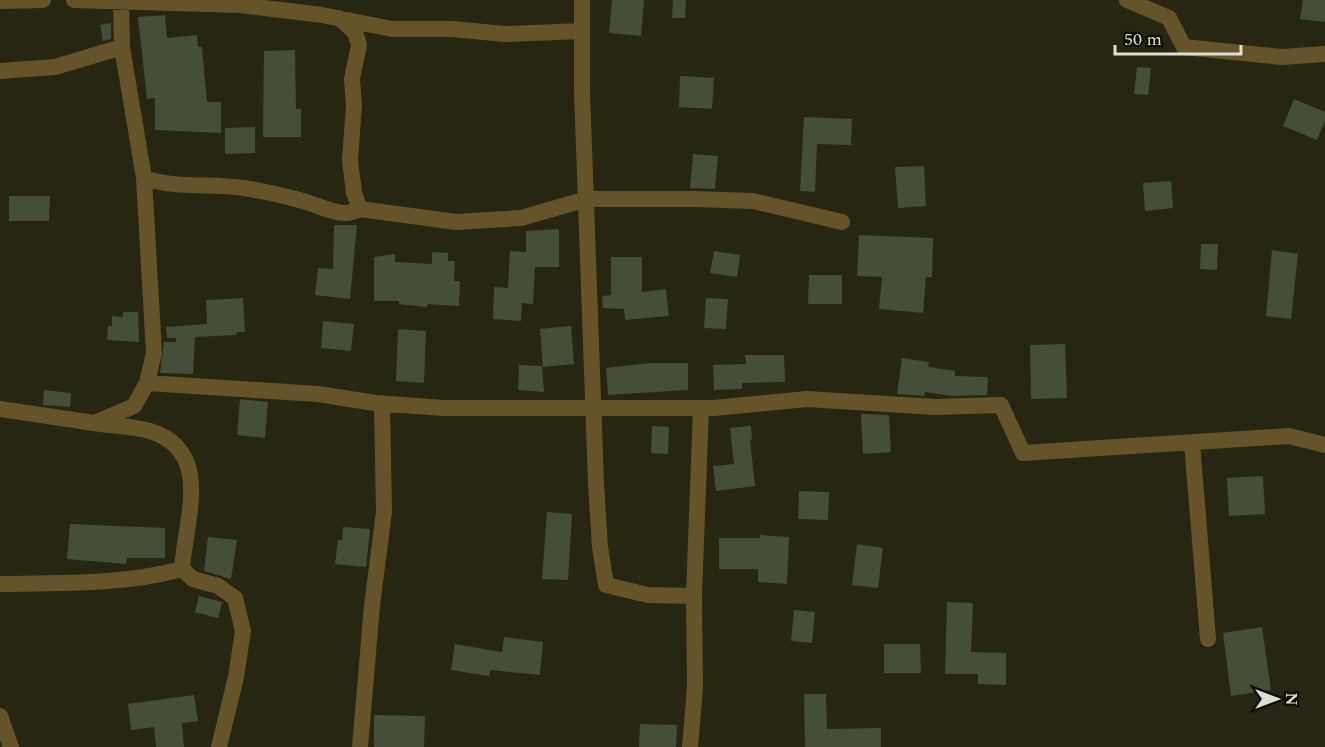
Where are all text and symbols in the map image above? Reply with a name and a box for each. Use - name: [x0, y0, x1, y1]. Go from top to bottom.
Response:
- scale bar: [1115, 18, 1241, 56]
- text: 50 m: [1124, 26, 1162, 53]
- north arrow: [1247, 669, 1307, 729]
- text: N: [1279, 692, 1303, 706]

